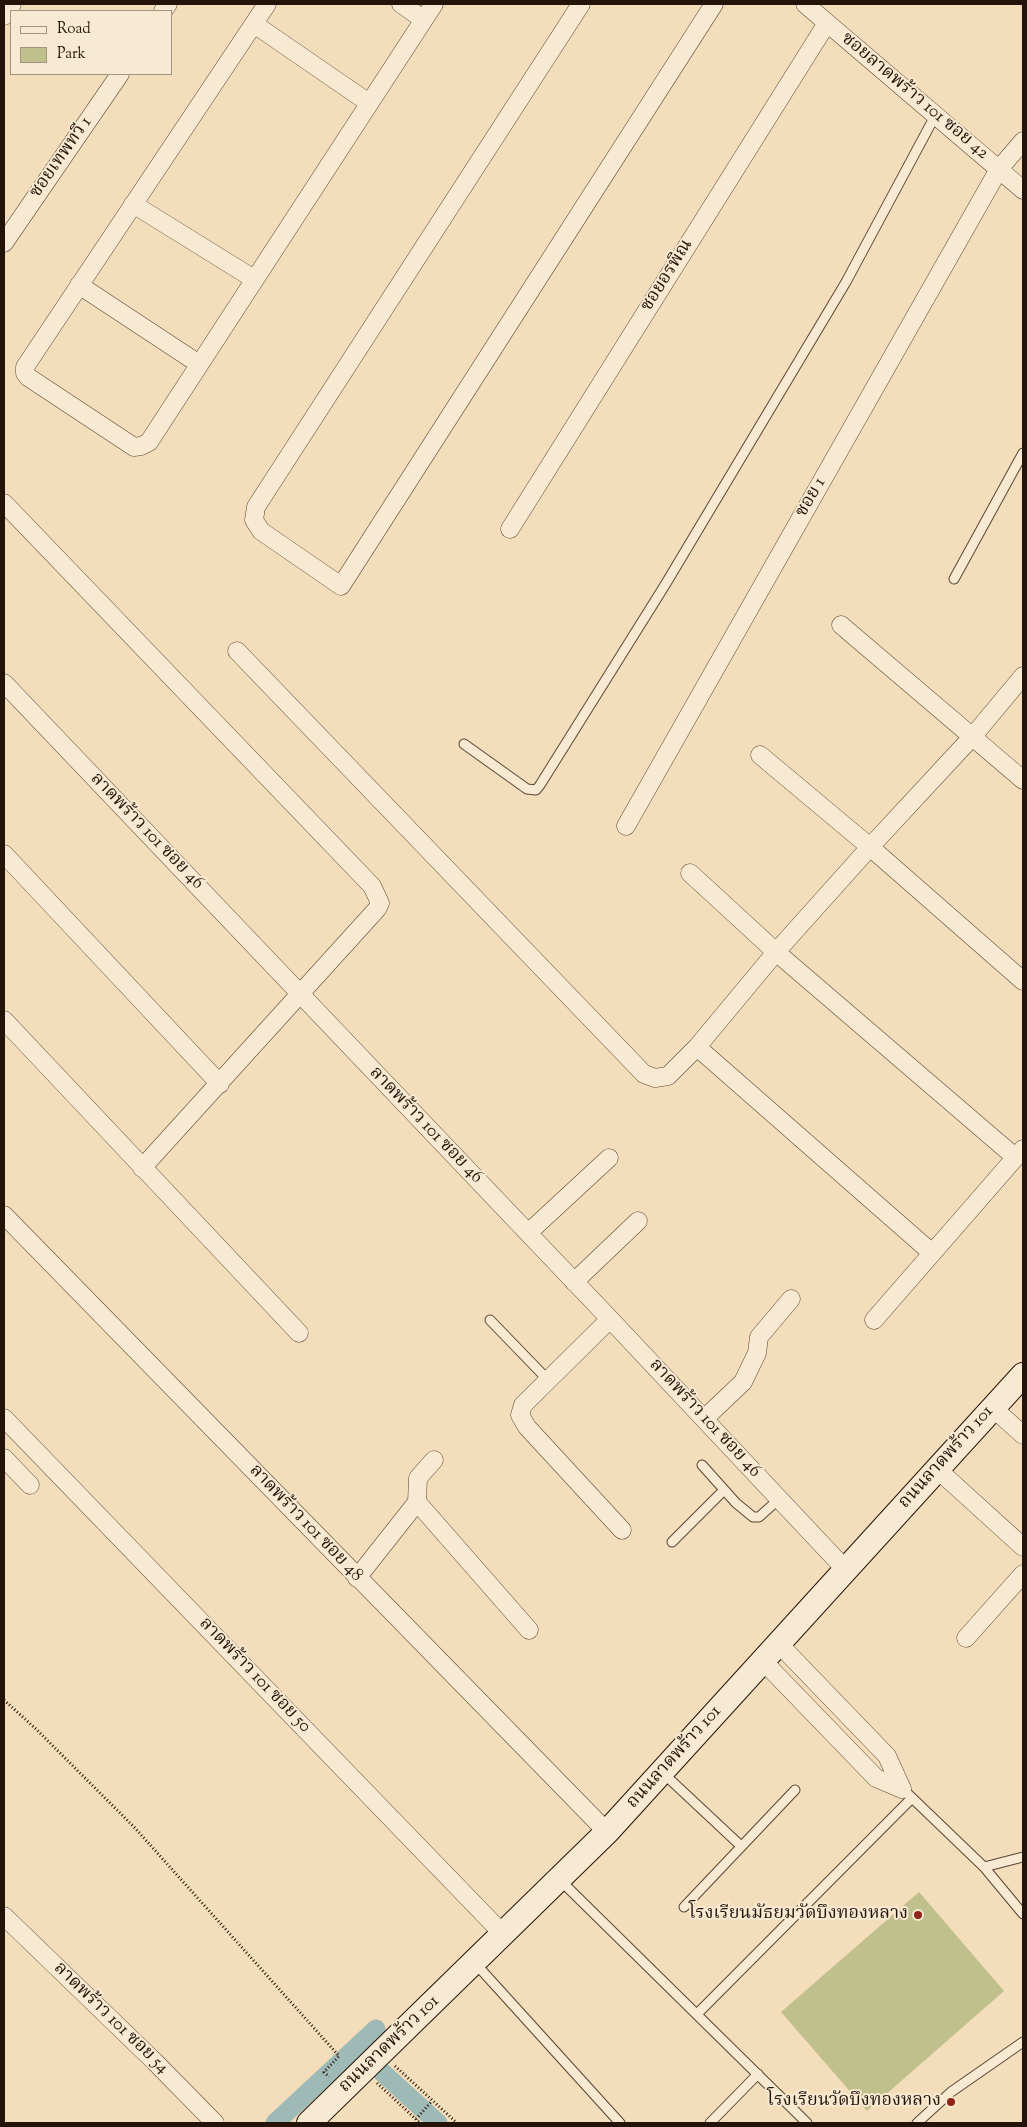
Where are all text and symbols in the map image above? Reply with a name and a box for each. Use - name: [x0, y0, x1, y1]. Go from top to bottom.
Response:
- legend: [10, 10, 172, 75]
- text: Road: [57, 19, 91, 40]
- street label: ซอยลาดพร้าว 101 ซอย 42: [836, 29, 992, 165]
- text: Park: [57, 44, 86, 65]
- street label: ซอยเทพทวี 1: [26, 113, 98, 203]
- street label: ซอยอรพิณ: [637, 236, 699, 316]
- street label: ซอย 1: [792, 474, 832, 522]
- street label: ลาดพร้าว 101 ซอย 46: [85, 769, 207, 895]
- street label: ลาดพร้าว 101 ซอย 46: [364, 1063, 486, 1189]
- street label: ลาดพร้าว 101 ซอย 46: [644, 1355, 764, 1483]
- street label: ถนนลาดพร้าว 101: [895, 1402, 999, 1514]
- street label: ลาดพร้าว 101 ซอย 48: [244, 1461, 366, 1587]
- street label: ลาดพร้าว 101 ซอย 50: [193, 1614, 315, 1738]
- street label: ถนนลาดพร้าว 101: [623, 1702, 727, 1814]
- place label: โรงเรียนมัธยมวัดบึงทองหลาง: [689, 1904, 908, 1926]
- marker: โรงเรียนมัธยมวัดบึงทองหลาง: [912, 1909, 924, 1921]
- street label: ลาดพร้าว 101 ซอย 54: [48, 1959, 172, 2079]
- street label: ถนนลาดพร้าว 101: [335, 1992, 445, 2098]
- place label: โรงเรียนวัดบึงทองหลาง: [767, 2091, 941, 2113]
- marker: โรงเรียนวัดบึงทองหลาง: [945, 2096, 957, 2108]

